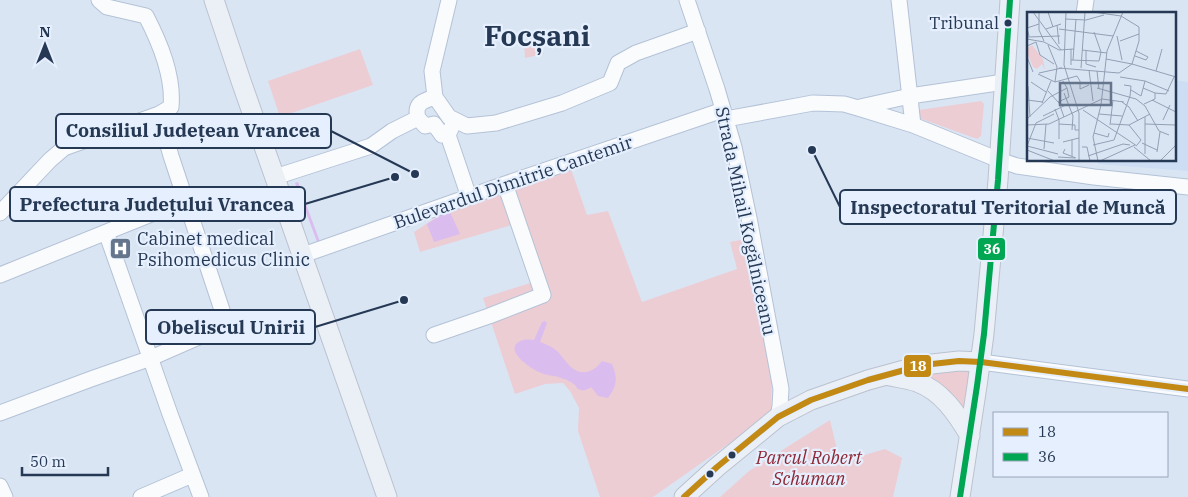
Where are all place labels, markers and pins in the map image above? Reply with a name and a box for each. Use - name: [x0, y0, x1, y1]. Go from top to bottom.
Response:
- place label: Tribunal: [929, 12, 999, 34]
- marker: Tribunal: [1003, 18, 1013, 28]
- callout: Consiliul Județean Vrancea: [56, 114, 331, 148]
- callout: Prefectura Județului Vrancea: [10, 187, 305, 221]
- callout: Inspectoratul Teritorial de Muncă: [840, 190, 1176, 224]
- place label: Cabinet medical Psihomedicus Clinic: [137, 227, 310, 271]
- hospital icon: Cabinet medical Psihomedicus Clinic: [109, 236, 133, 260]
- callout: Obeliscul Unirii: [146, 310, 315, 344]
- unlabelled marker: [727, 450, 737, 460]
- unlabelled marker: [705, 469, 715, 479]

